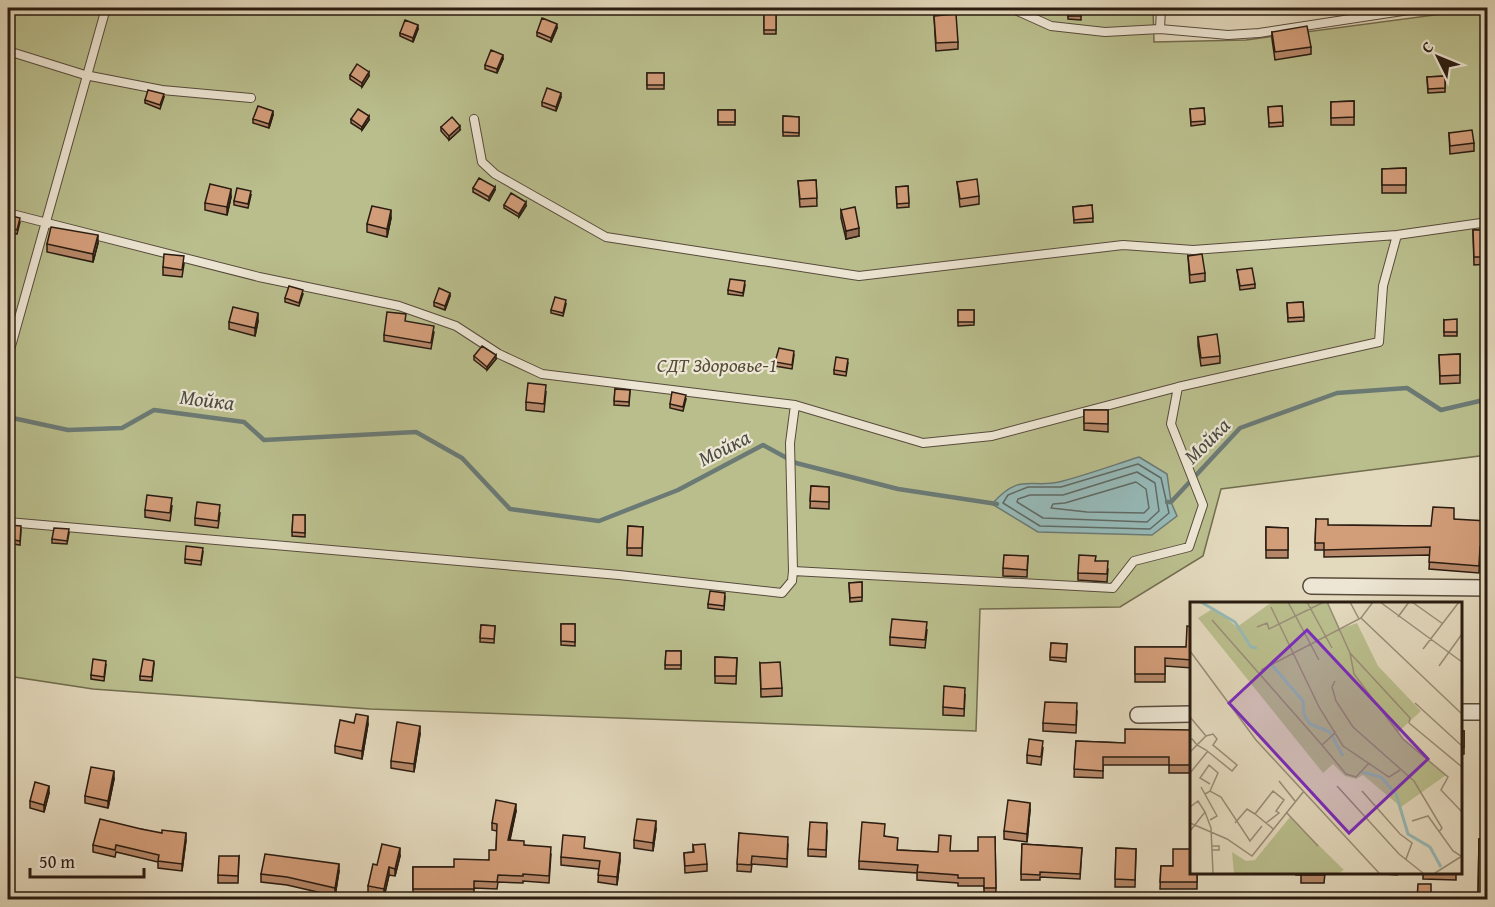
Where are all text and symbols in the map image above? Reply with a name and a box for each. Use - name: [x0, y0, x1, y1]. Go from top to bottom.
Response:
- north arrow: [1408, 27, 1468, 87]
- text: С: [1415, 35, 1439, 58]
- park label: СДТ Здоровье-1: [657, 350, 777, 379]
- water label: Мойка: [178, 381, 236, 418]
- water label: Мойка: [1176, 410, 1237, 471]
- water label: Мойка: [692, 421, 755, 474]
- inset map: [1190, 602, 1462, 874]
- scale bar: [30, 841, 144, 879]
- text: 50 m: [39, 848, 75, 875]

